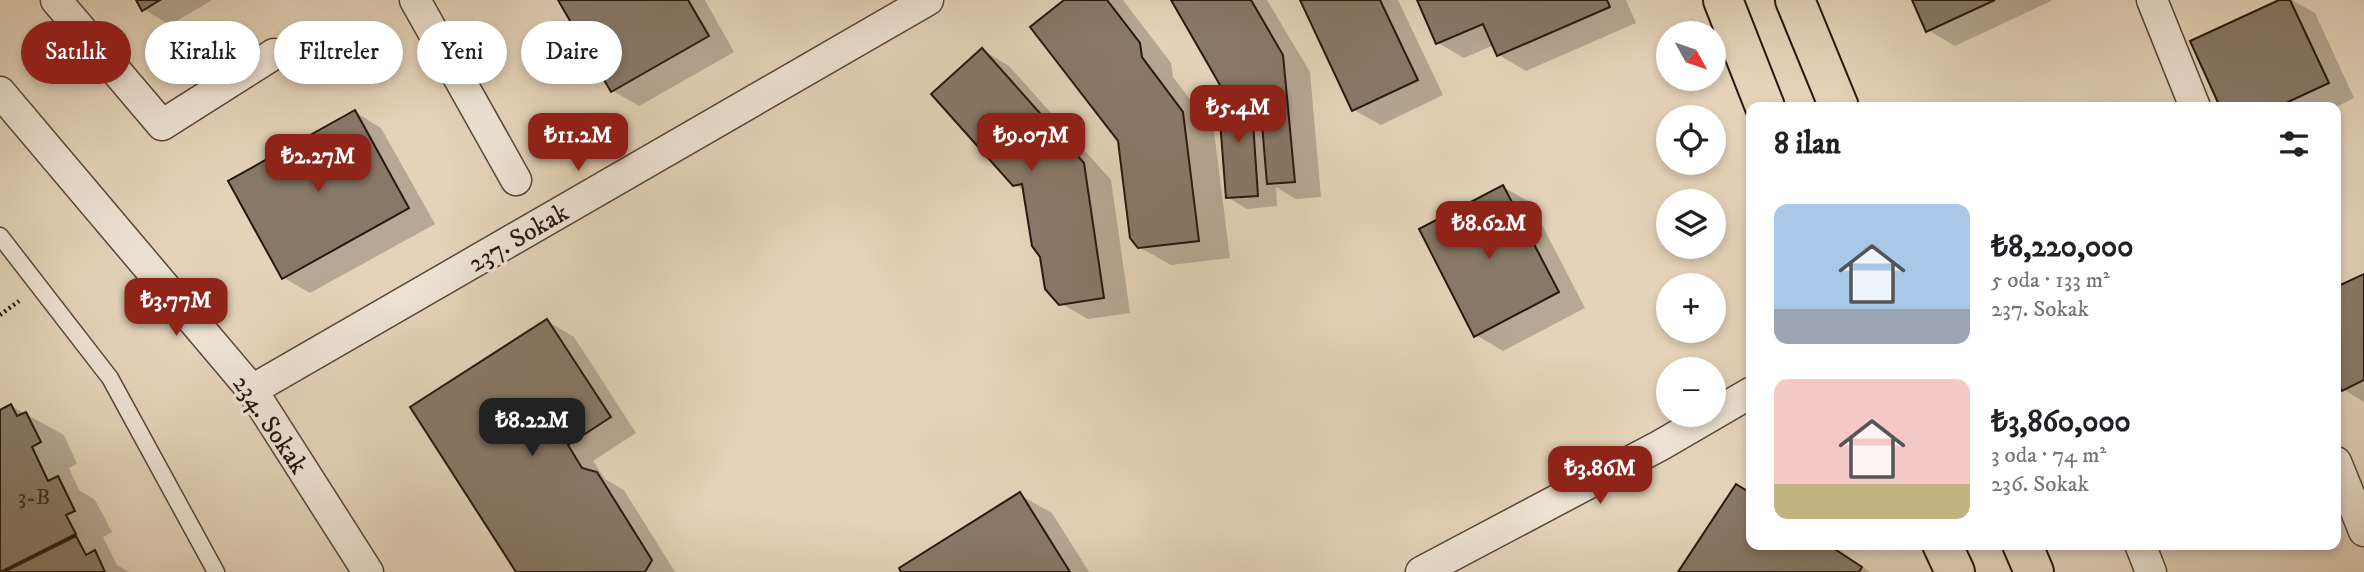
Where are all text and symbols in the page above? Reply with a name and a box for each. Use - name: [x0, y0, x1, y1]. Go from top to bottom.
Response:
- chip: Satılık: [21, 21, 131, 84]
- chip: Kiralık: [145, 21, 260, 84]
- chip: Filtreler: [274, 21, 403, 84]
- chip: Yeni: [417, 21, 507, 84]
- chip: Daire: [521, 21, 622, 84]
- north arrow: [1656, 21, 1726, 91]
- map controls: [1656, 21, 1726, 427]
- pin: ₺5.4M: [1189, 86, 1287, 145]
- text: ₺5.4M: [1206, 93, 1270, 122]
- button: locate: [1656, 105, 1726, 175]
- pin: ₺11.2M: [521, 114, 635, 173]
- pin: ₺9.07M: [974, 114, 1088, 173]
- text: ₺11.2M: [544, 121, 612, 150]
- text: ₺9.07M: [993, 121, 1069, 150]
- icon: filters: [2275, 125, 2313, 163]
- text: 8 ilan: [1774, 126, 1841, 163]
- pin: ₺2.27M: [261, 134, 375, 194]
- text: ₺2.27M: [281, 142, 355, 171]
- button: layers: [1656, 189, 1726, 259]
- street label: 237. Sokak: [463, 196, 575, 280]
- pin: ₺8.62M: [1432, 202, 1546, 261]
- text: ₺8.62M: [1452, 209, 1526, 238]
- text: ₺8,220,000: [1991, 229, 2133, 266]
- icon: home: [1830, 232, 1914, 316]
- text: 5 oda · 133 m²: [1991, 266, 2110, 295]
- button: +: [1656, 273, 1726, 343]
- pin: ₺3.77M: [119, 278, 233, 338]
- text: ₺3.77M: [140, 286, 212, 315]
- text: 237. Sokak: [1991, 295, 2089, 324]
- button: −: [1656, 357, 1726, 427]
- street label: 234. Sokak: [225, 369, 315, 481]
- pin: ₺8.22M: [475, 398, 589, 458]
- text: ₺3,860,000: [1991, 404, 2131, 441]
- text: ₺8.22M: [495, 406, 569, 435]
- icon: home: [1830, 407, 1914, 491]
- text: 3 oda · 74 m²: [1991, 441, 2106, 470]
- pin: ₺3.86M: [1543, 447, 1657, 506]
- text: ₺3.86M: [1564, 454, 1636, 483]
- text: 236. Sokak: [1991, 470, 2089, 499]
- house number: 3-B: [18, 483, 50, 512]

